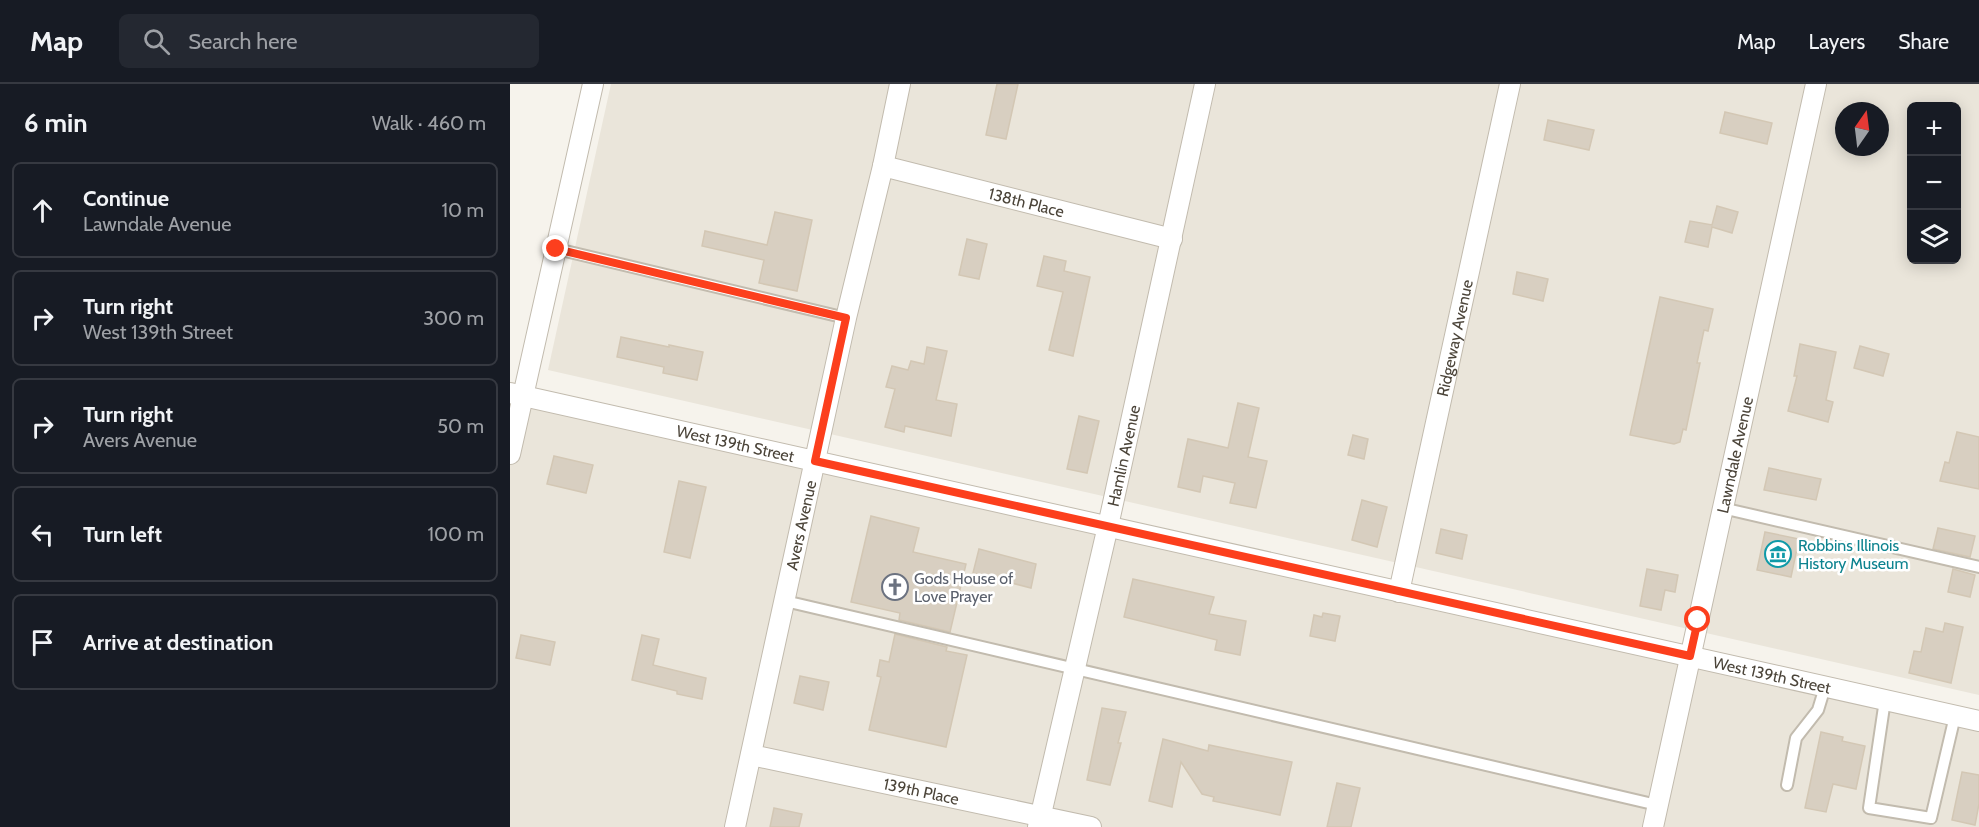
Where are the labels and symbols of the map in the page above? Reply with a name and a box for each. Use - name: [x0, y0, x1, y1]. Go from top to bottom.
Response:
- north arrow: [1835, 102, 1889, 156]
- street label: 138th Place: [987, 184, 1066, 221]
- route end: [542, 235, 568, 261]
- street label: Ridgeway Avenue: [1432, 278, 1477, 398]
- street label: Lawndale Avenue: [1713, 395, 1757, 515]
- street label: Hamlin Avenue: [1103, 403, 1144, 508]
- street label: West 139th Street: [675, 421, 797, 466]
- street label: Avers Avenue: [782, 478, 820, 572]
- place label: Robbins Illinois History Museum: [1798, 536, 1908, 573]
- museum icon: Robbins Illinois History Museum: [1763, 539, 1793, 569]
- place label: Gods House of Love Prayer: [914, 569, 1014, 606]
- church icon: Gods House of Love Prayer: [880, 572, 910, 602]
- route start: [1684, 606, 1710, 632]
- street label: West 139th Street: [1711, 652, 1833, 697]
- street label: 139th Place: [882, 774, 961, 808]

